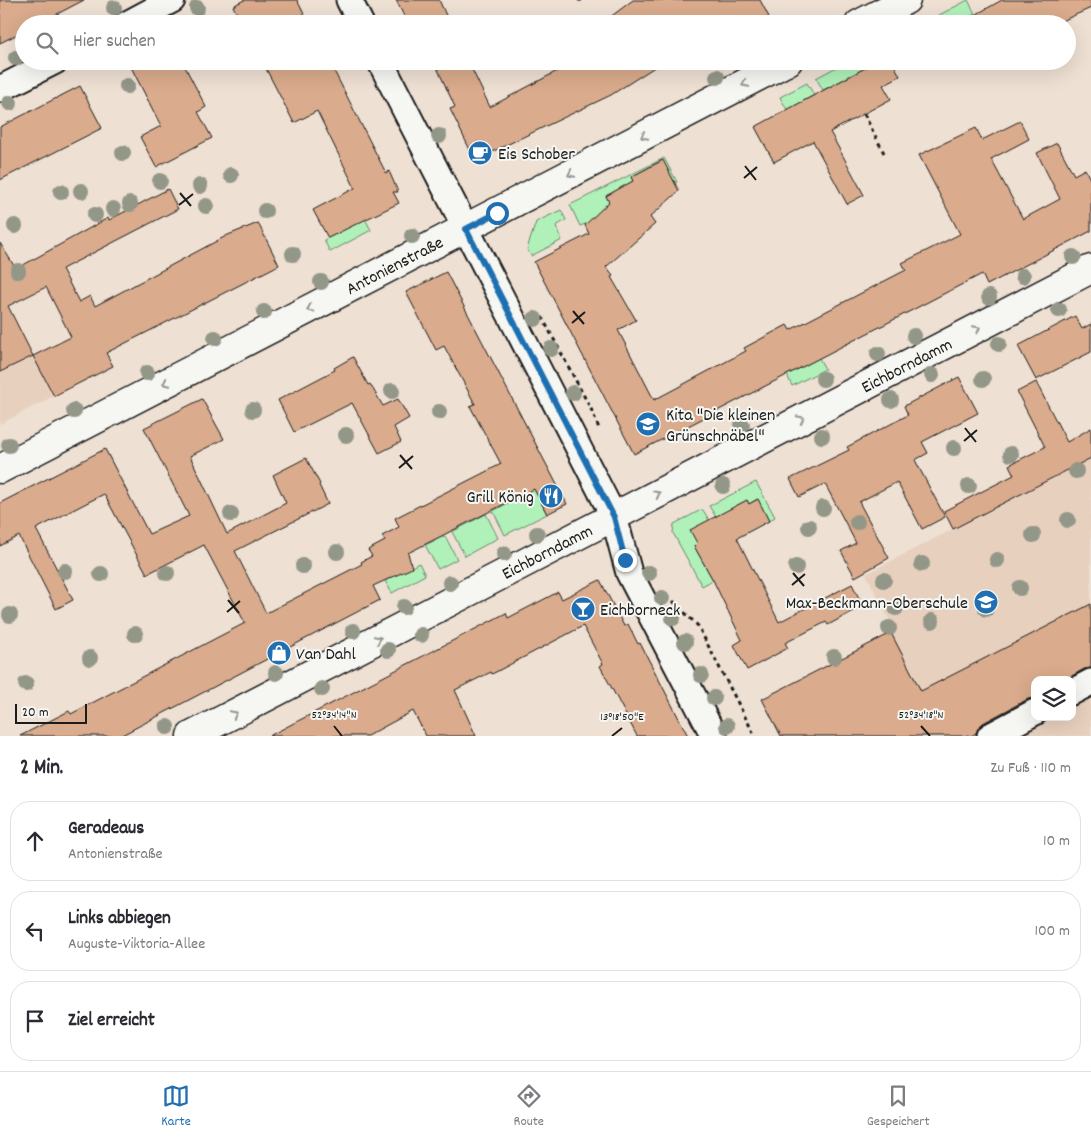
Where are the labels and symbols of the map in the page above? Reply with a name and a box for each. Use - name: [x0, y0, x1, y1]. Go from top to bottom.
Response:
- one-way arrow: [741, 78, 750, 88]
- one-way arrow: [640, 130, 649, 140]
- cafe icon: Eis Schober: [467, 140, 493, 166]
- place label: Eis Schober: [498, 143, 575, 168]
- one-way arrow: [568, 168, 577, 178]
- route start: [486, 202, 509, 225]
- street label: Antonienstraße: [342, 231, 449, 303]
- one-way arrow: [307, 303, 316, 313]
- one-way arrow: [971, 325, 980, 335]
- street label: Eichborndamm: [858, 333, 957, 401]
- one-way arrow: [162, 377, 171, 387]
- place label: Kita "Die kleinen Grünschnäbel": [666, 404, 775, 450]
- school or university icon: Kita "Die kleinen Grünschnäbel": [635, 411, 661, 437]
- one-way arrow: [796, 415, 805, 425]
- restaurant icon: Grill König: [538, 483, 564, 509]
- place label: Grill König: [466, 486, 534, 511]
- one-way arrow: [652, 490, 661, 500]
- street label: Eichborndamm: [498, 520, 598, 588]
- route end: [614, 549, 637, 572]
- school or university icon: Max-Beckmann-Oberschule: [973, 589, 999, 615]
- place label: Max-Beckmann-Oberschule: [786, 592, 968, 617]
- bar icon: Eichborneck: [570, 596, 596, 622]
- place label: Eichborneck: [600, 599, 680, 624]
- one-way arrow: [373, 635, 382, 645]
- shop icon: Van Dahl: [266, 640, 292, 666]
- place label: Van Dahl: [296, 643, 357, 668]
- scale bar: [15, 701, 88, 724]
- text: 52°34'14"N: [311, 707, 357, 724]
- text: 52°34'18"N: [899, 707, 944, 724]
- text: 13°18'50"E: [600, 709, 644, 726]
- one-way arrow: [229, 710, 238, 720]

